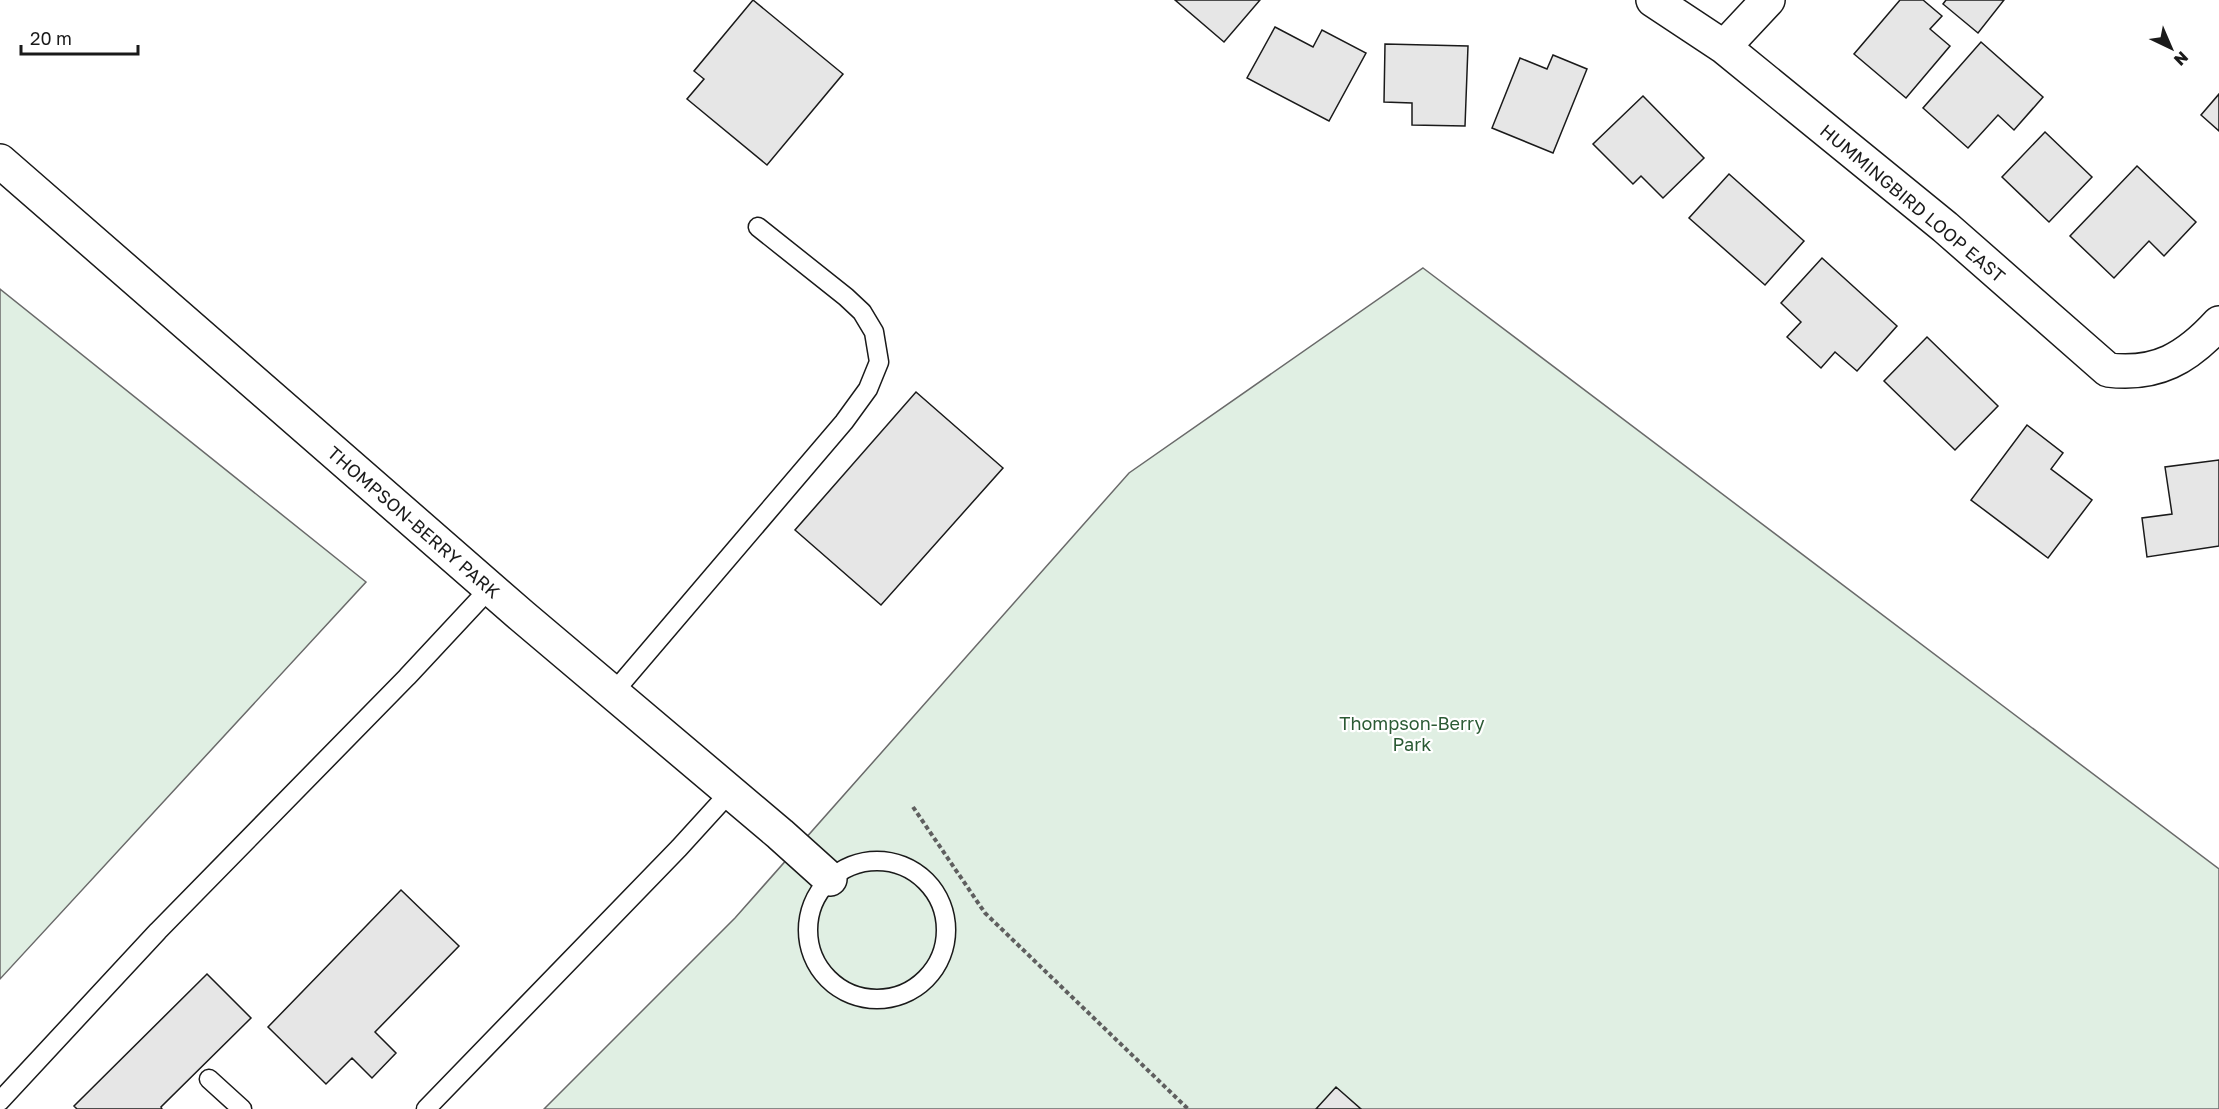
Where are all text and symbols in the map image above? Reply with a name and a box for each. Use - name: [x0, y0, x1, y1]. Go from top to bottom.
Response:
- scale bar: [21, 18, 138, 56]
- north arrow: [2141, 18, 2201, 78]
- text: 20 m: [30, 27, 72, 49]
- text: N: [2170, 47, 2193, 70]
- street label: HUMMINGBIRD LOOP EAST: [1816, 119, 2010, 287]
- street label: THOMPSON-BERRY PARK: [323, 441, 505, 603]
- park label: Thompson-Berry Park: [1339, 712, 1485, 755]

